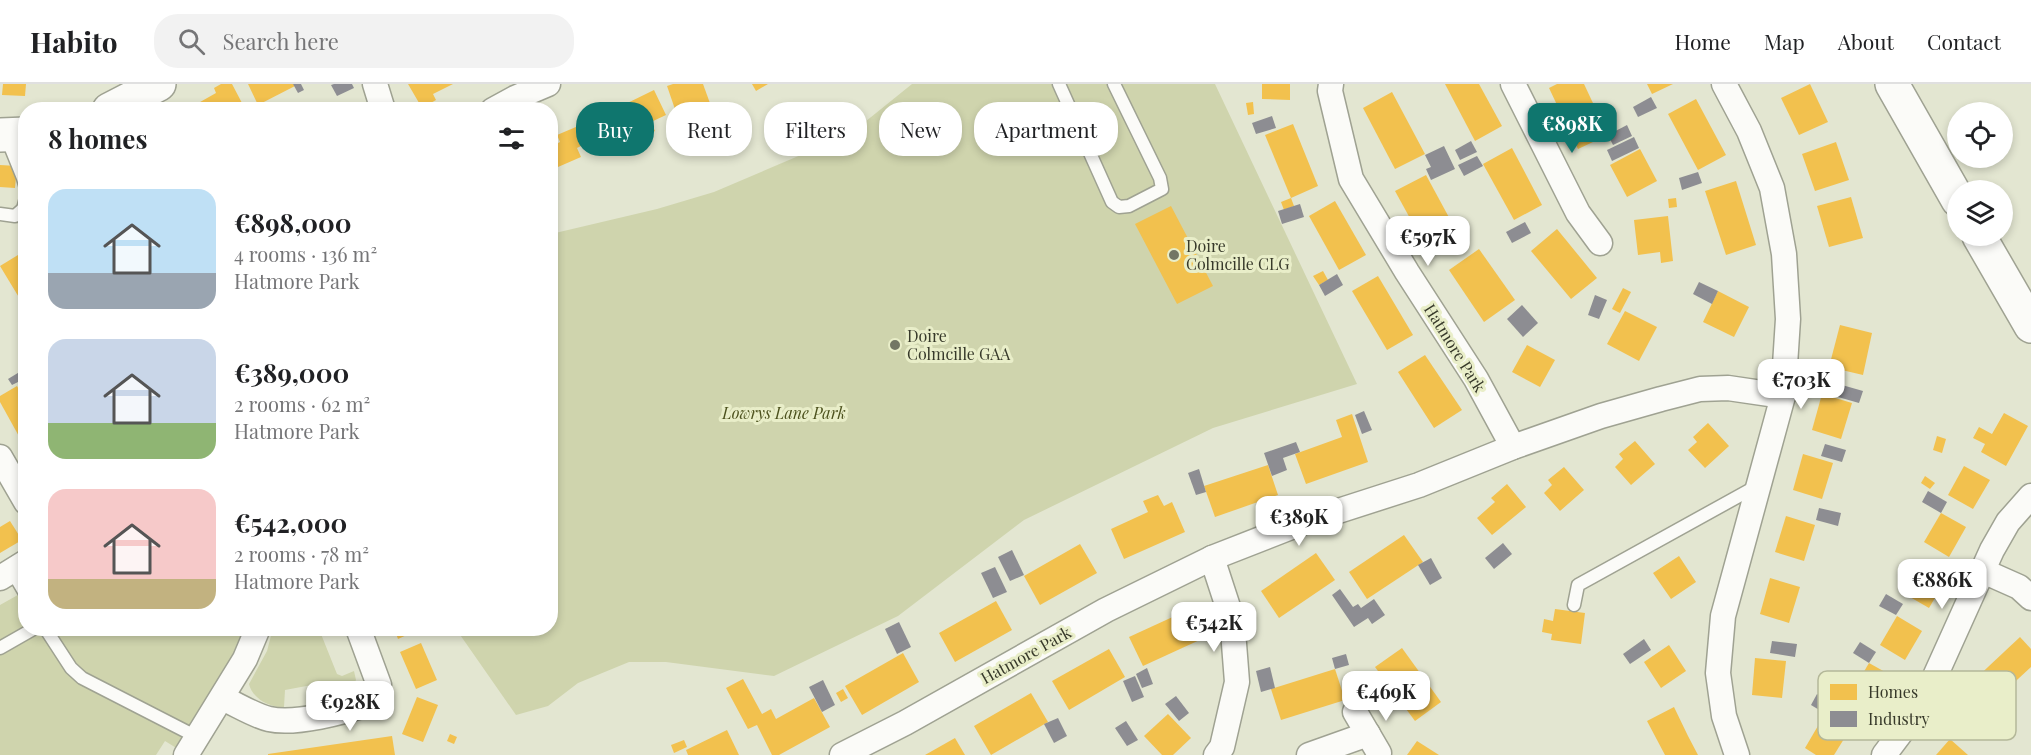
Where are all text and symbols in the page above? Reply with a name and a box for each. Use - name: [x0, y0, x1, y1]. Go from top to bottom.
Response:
- search box: [154, 14, 574, 68]
- text: Habito: [30, 23, 118, 60]
- icon: search: [175, 25, 208, 58]
- text: Search here: [223, 26, 339, 56]
- text: Home: [1675, 27, 1731, 55]
- text: Map: [1764, 27, 1805, 55]
- text: About: [1838, 27, 1894, 55]
- text: Contact: [1927, 27, 2001, 55]
- chip: Buy: [576, 102, 654, 156]
- chip: Rent: [666, 102, 752, 156]
- chip: Filters: [764, 102, 867, 156]
- chip: New: [879, 102, 962, 156]
- chip: Apartment: [974, 102, 1118, 156]
- map controls: [1947, 102, 2013, 246]
- button: locate: [1947, 102, 2013, 168]
- pin: €898K: [1530, 103, 1614, 154]
- text: €898K: [1542, 109, 1602, 136]
- text: 8 homes: [48, 121, 147, 156]
- icon: filters: [495, 122, 528, 155]
- button: layers: [1947, 180, 2013, 246]
- text: €898,000: [234, 205, 352, 240]
- icon: home: [96, 213, 168, 285]
- pin: €597K: [1386, 216, 1470, 267]
- text: €597K: [1400, 222, 1456, 249]
- place label: Doire Colmcille CLG: [1186, 235, 1290, 274]
- text: 4 rooms · 136 m²: [234, 240, 377, 267]
- marker: Doire Colmcille CLG: [1167, 248, 1181, 262]
- text: Hatmore Park: [234, 267, 359, 294]
- street label: Hatmore Park: [1420, 300, 1491, 396]
- place label: Doire Colmcille GAA: [907, 325, 1011, 364]
- marker: Doire Colmcille GAA: [888, 338, 902, 352]
- text: €389,000: [234, 355, 349, 390]
- pin: €703K: [1759, 359, 1843, 410]
- icon: home: [96, 363, 168, 435]
- text: €703K: [1772, 365, 1830, 392]
- text: 2 rooms · 62 m²: [234, 390, 370, 417]
- park label: Lowrys Lane Park: [721, 402, 846, 423]
- text: Hatmore Park: [234, 417, 359, 444]
- pin: €389K: [1257, 496, 1341, 547]
- text: €389K: [1270, 502, 1328, 529]
- text: €542,000: [234, 505, 347, 540]
- icon: home: [96, 513, 168, 585]
- text: 2 rooms · 78 m²: [234, 540, 369, 567]
- pin: €886K: [1900, 559, 1984, 610]
- text: €886K: [1912, 565, 1972, 592]
- text: Hatmore Park: [234, 567, 359, 594]
- pin: €542K: [1172, 602, 1256, 653]
- text: €542K: [1185, 608, 1243, 635]
- street label: Hatmore Park: [977, 621, 1075, 688]
- pin: €469K: [1344, 671, 1428, 722]
- legend: [1818, 671, 2016, 740]
- text: €469K: [1356, 677, 1416, 704]
- pin: €928K: [308, 681, 392, 732]
- text: Homes: [1868, 681, 1918, 702]
- text: €928K: [320, 687, 380, 714]
- text: Industry: [1868, 708, 1930, 729]

